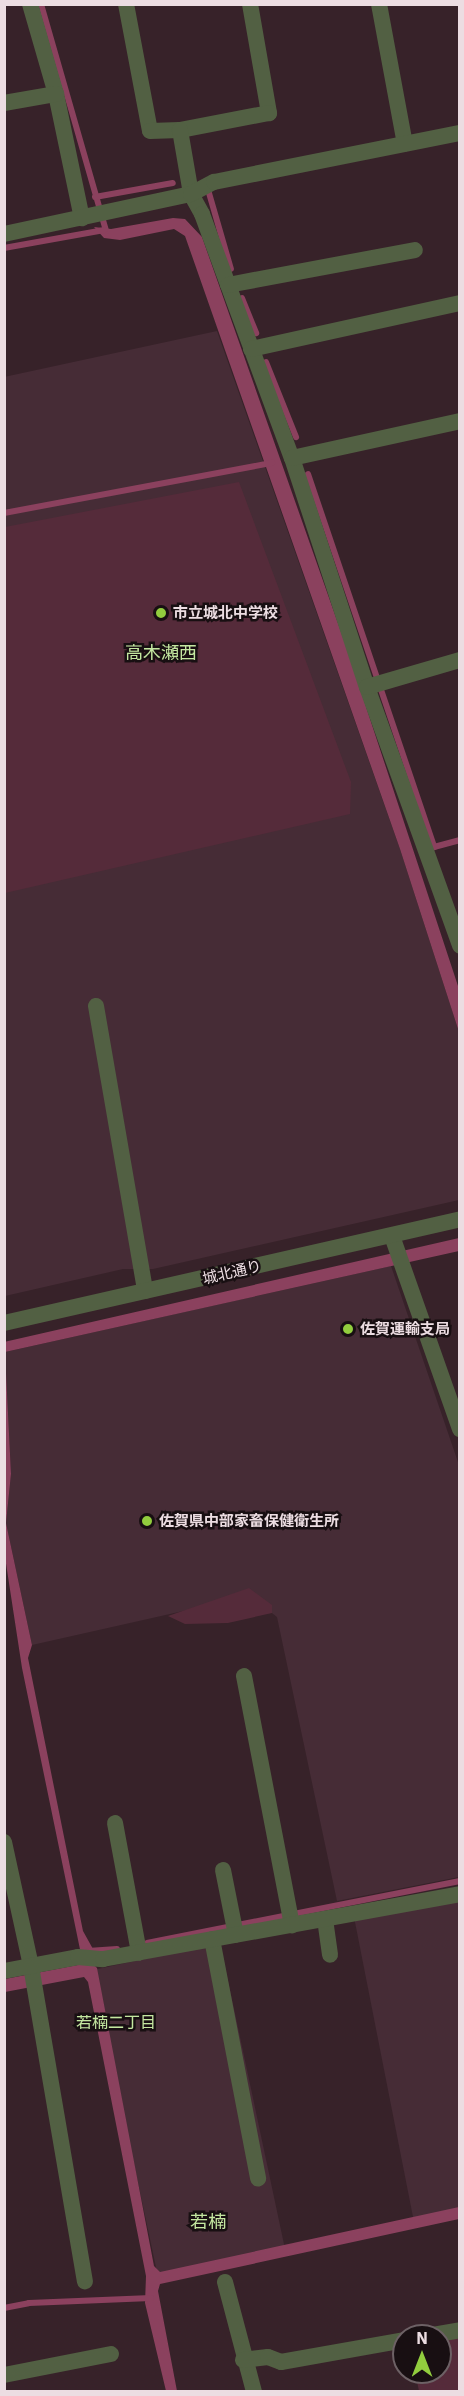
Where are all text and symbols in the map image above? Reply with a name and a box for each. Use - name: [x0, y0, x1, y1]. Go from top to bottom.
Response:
- place label: 市立城北中学校: [173, 604, 278, 622]
- marker: 市立城北中学校: [154, 606, 168, 620]
- district label: 高木瀬西: [125, 642, 197, 664]
- street label: 城北通り: [201, 1256, 263, 1288]
- place label: 佐賀運輸支局: [360, 1320, 450, 1338]
- marker: 佐賀運輸支局: [341, 1322, 355, 1336]
- place label: 佐賀県中部家畜保健衛生所: [159, 1512, 339, 1530]
- marker: 佐賀県中部家畜保健衛生所: [140, 1514, 154, 1528]
- district label: 若楠二丁目: [76, 2012, 156, 2032]
- district label: 若楠: [190, 2211, 226, 2233]
- north arrow: [392, 2324, 452, 2384]
- text: N: [416, 2328, 428, 2348]

